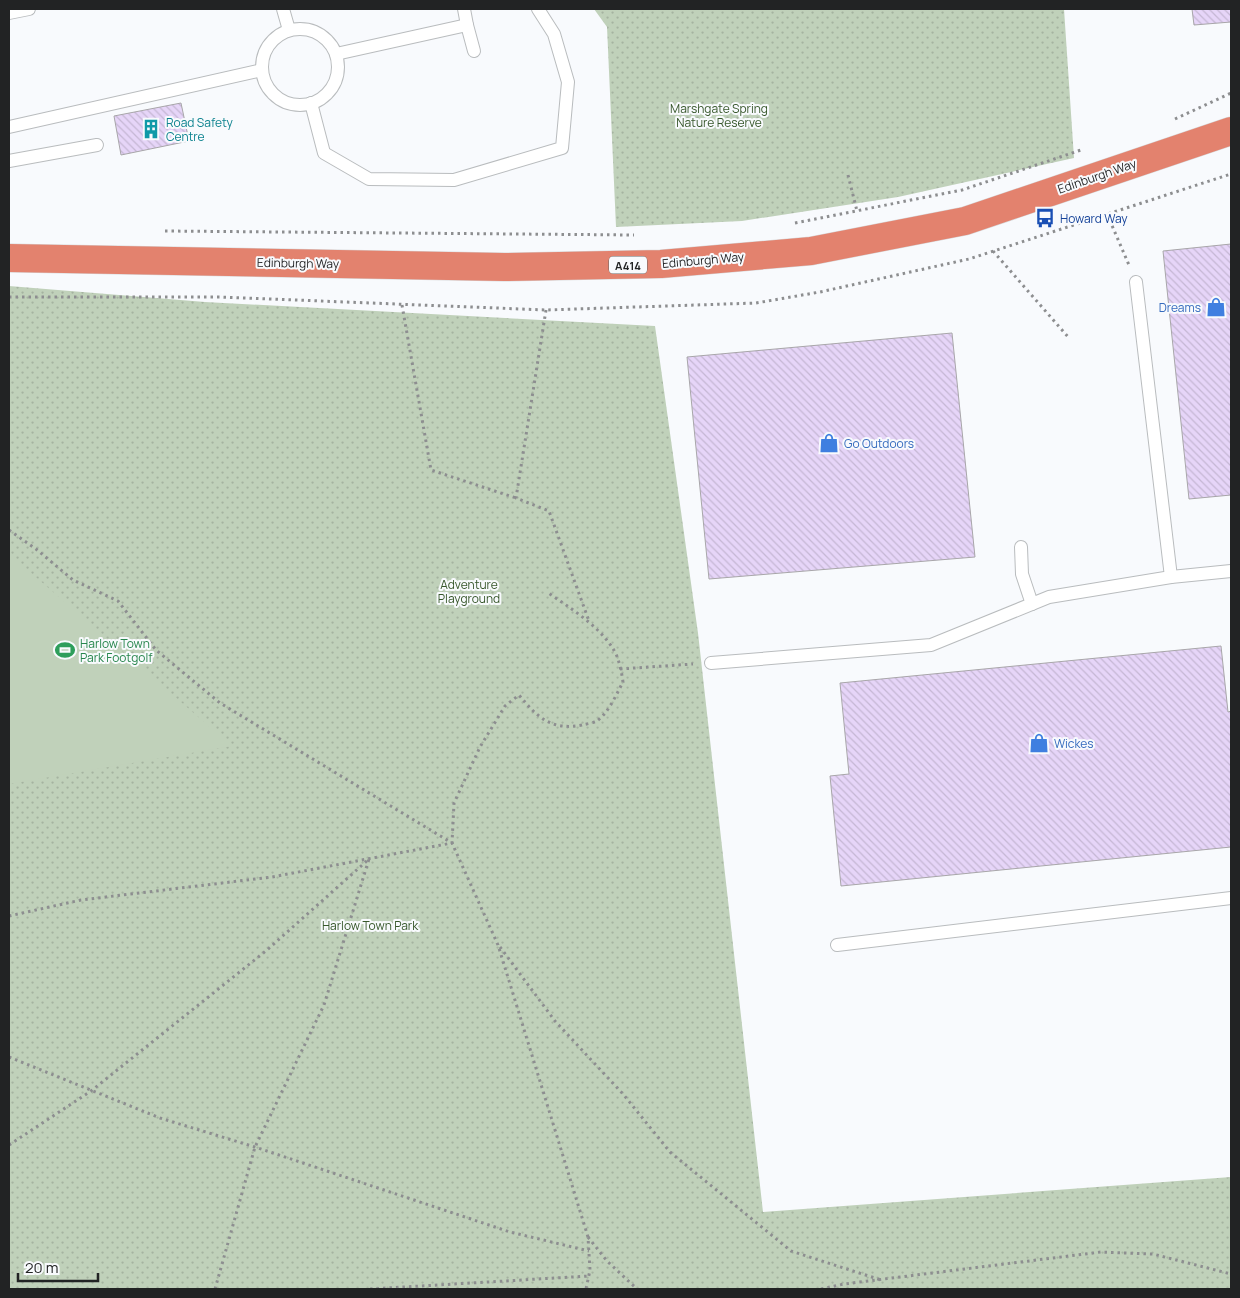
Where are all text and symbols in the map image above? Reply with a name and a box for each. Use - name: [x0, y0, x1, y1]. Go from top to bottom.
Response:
- park label: Marshgate Spring Nature Reserve: [670, 100, 768, 131]
- place label: Road Safety Centre: [166, 114, 234, 145]
- building icon: Road Safety Centre: [140, 118, 162, 140]
- street label: Edinburgh Way: [1055, 154, 1139, 197]
- bus stop icon: Howard Way: [1034, 207, 1056, 229]
- place label: Howard Way: [1060, 210, 1128, 227]
- street label: Edinburgh Way: [661, 248, 745, 272]
- street label: Edinburgh Way: [257, 254, 340, 272]
- road number: A414: [609, 256, 647, 274]
- shop icon: Dreams: [1205, 296, 1227, 318]
- place label: Dreams: [1159, 299, 1201, 316]
- shop icon: Go Outdoors: [818, 432, 840, 454]
- place label: Go Outdoors: [844, 435, 914, 452]
- park label: Adventure Playground: [438, 576, 500, 607]
- place label: Harlow Town Park Footgolf: [80, 635, 153, 666]
- sports icon: Harlow Town Park Footgolf: [54, 639, 76, 661]
- shop icon: Wickes: [1028, 732, 1050, 754]
- place label: Wickes: [1054, 735, 1094, 752]
- park label: Harlow Town Park: [322, 917, 419, 934]
- scale bar: [18, 1250, 98, 1282]
- text: 20 m: [25, 1257, 58, 1278]

